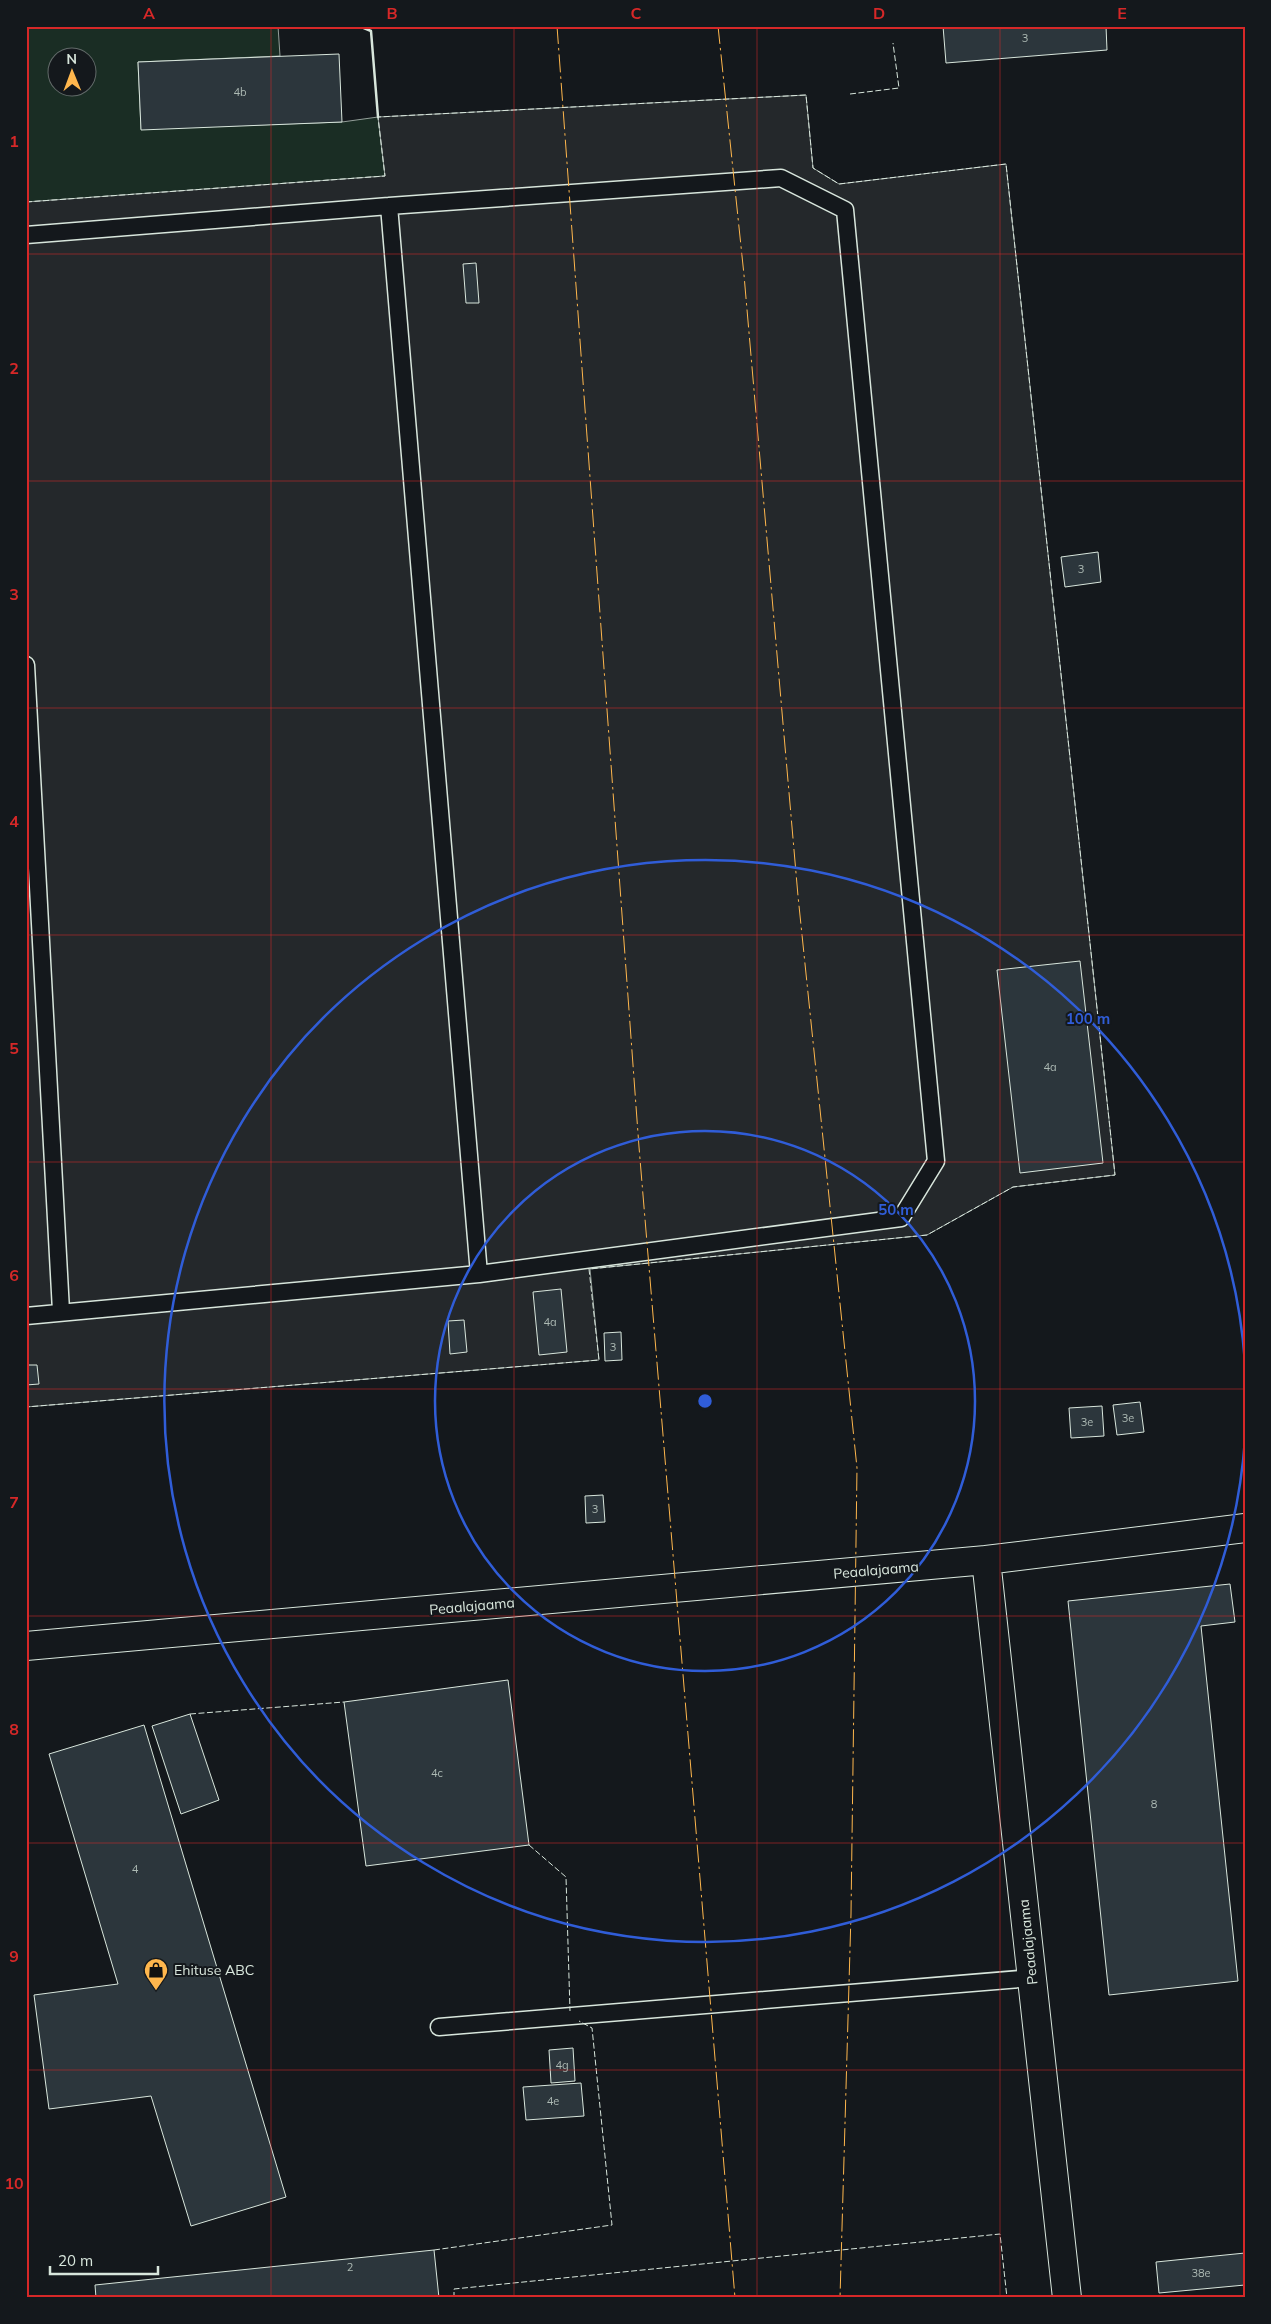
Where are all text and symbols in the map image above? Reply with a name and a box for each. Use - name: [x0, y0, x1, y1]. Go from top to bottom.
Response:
- text: A: [143, 3, 155, 23]
- text: B: [386, 3, 398, 23]
- text: C: [631, 3, 642, 23]
- text: D: [873, 3, 885, 23]
- text: E: [1117, 3, 1127, 23]
- house number: 3: [1022, 31, 1028, 45]
- north arrow: [48, 48, 98, 98]
- text: N: [66, 50, 77, 68]
- house number: 4b: [233, 85, 247, 99]
- text: 1: [9, 131, 19, 151]
- text: 2: [9, 358, 19, 378]
- house number: 3: [1078, 562, 1084, 576]
- text: 3: [9, 584, 19, 604]
- text: 4: [9, 811, 19, 831]
- text: 100 m: [1066, 1009, 1110, 1028]
- text: 5: [9, 1038, 19, 1058]
- house number: 4a: [1043, 1060, 1057, 1074]
- text: 50 m: [878, 1200, 914, 1219]
- text: 6: [9, 1265, 19, 1285]
- house number: 4a: [543, 1315, 557, 1329]
- house number: 3: [610, 1340, 616, 1354]
- centre of rings: [696, 1392, 714, 1410]
- house number: 3e: [1122, 1411, 1134, 1425]
- house number: 3e: [1081, 1415, 1093, 1429]
- text: 7: [9, 1492, 19, 1512]
- house number: 3: [592, 1502, 598, 1516]
- street label: Peaalajaama: [832, 1557, 920, 1583]
- street label: Peaalajaama: [428, 1593, 516, 1619]
- text: 8: [9, 1719, 19, 1739]
- house number: 4c: [431, 1766, 444, 1780]
- house number: 8: [1151, 1797, 1158, 1811]
- house number: 4: [132, 1862, 139, 1876]
- street label: Peaalajaama: [1015, 1898, 1041, 1986]
- text: 9: [9, 1946, 19, 1966]
- shop icon: Ehituse ABC: [143, 1957, 169, 1991]
- place label: Ehituse ABC: [174, 1961, 254, 1979]
- house number: 4g: [555, 2058, 569, 2072]
- house number: 4e: [547, 2094, 559, 2108]
- text: 10: [4, 2173, 24, 2193]
- scale bar: [50, 2244, 158, 2276]
- text: 20 m: [58, 2251, 93, 2270]
- house number: 2: [347, 2260, 354, 2274]
- house number: 38e: [1191, 2266, 1211, 2280]

